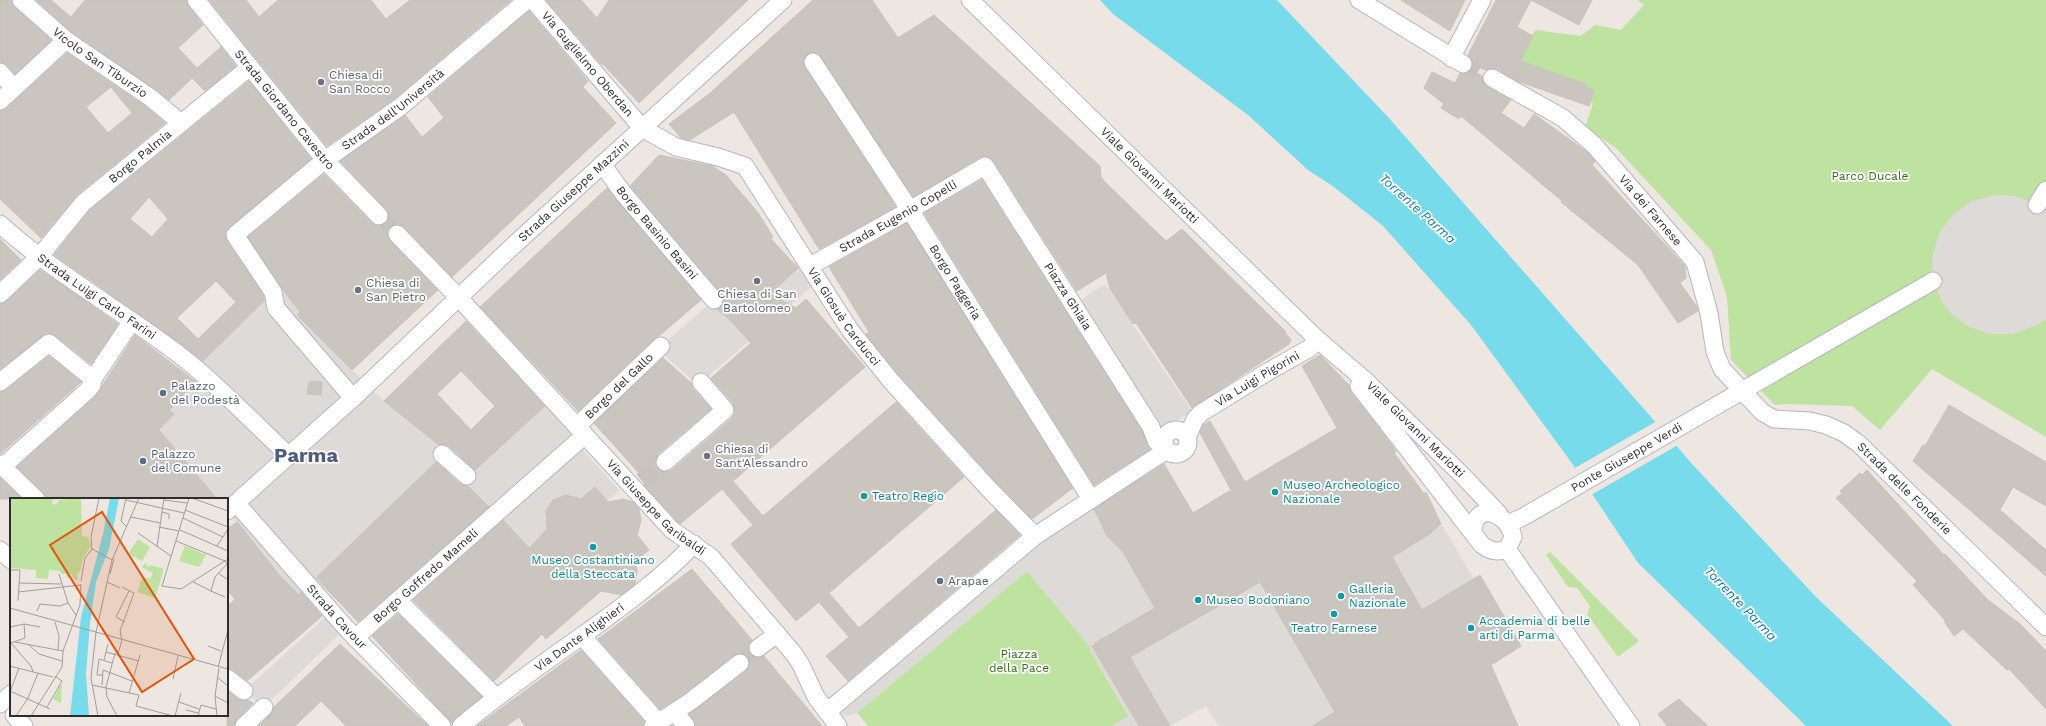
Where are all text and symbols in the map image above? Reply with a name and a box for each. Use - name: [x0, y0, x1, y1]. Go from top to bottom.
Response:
- street label: Via Guglielmo Oberdan: [539, 8, 636, 120]
- street label: Vicolo San Tiburzio: [50, 25, 150, 100]
- street label: Strada Giordano Cavestro: [232, 47, 338, 173]
- street label: Strada dell'Università: [339, 66, 447, 153]
- place label: Chiesa di San Rocco: [329, 68, 391, 96]
- marker: Chiesa di San Rocco: [316, 77, 326, 87]
- street label: Viale Giovanni Mariotti: [1098, 124, 1201, 226]
- street label: Borgo Palmia: [106, 127, 174, 186]
- street label: Strada Giuseppe Mazzini: [515, 137, 632, 245]
- park label: Parco Ducale: [1832, 169, 1909, 183]
- water label: Torrente Parma: [1376, 170, 1459, 246]
- street label: Via dei Farnese: [1616, 172, 1685, 249]
- street label: Strada Eugenio Copelli: [837, 177, 959, 255]
- street label: Borgo Basinio Basini: [613, 183, 700, 282]
- street label: Borgo Paggeria: [926, 242, 984, 322]
- street label: Strada Luigi Carlo Farini: [35, 251, 159, 342]
- street label: Piazza Ghiaia: [1041, 260, 1095, 333]
- street label: Via Giosuè Carducci: [805, 265, 883, 369]
- place label: Chiesa di San Pietro: [366, 276, 426, 304]
- marker: Chiesa di San Bartolomeo: [752, 276, 762, 286]
- marker: Chiesa di San Pietro: [353, 285, 363, 295]
- place label: Chiesa di San Bartolomeo: [717, 287, 797, 315]
- street label: Via Luigi Pigorini: [1213, 348, 1302, 409]
- street label: Borgo del Gallo: [582, 350, 656, 422]
- place label: Palazzo del Podestà: [171, 379, 240, 407]
- street label: Viale Giovanni Mariotti: [1364, 379, 1467, 480]
- marker: Palazzo del Podestà: [158, 388, 168, 398]
- street label: Ponte Giuseppe Verdi: [1569, 420, 1684, 495]
- street label: Strada delle Fonderie: [1855, 439, 1954, 538]
- place label: Chiesa di Sant'Alessandro: [715, 442, 808, 470]
- district label: Parma: [274, 443, 338, 467]
- place label: Palazzo del Comune: [151, 447, 221, 475]
- marker: Chiesa di Sant'Alessandro: [702, 451, 712, 461]
- marker: Palazzo del Comune: [138, 456, 148, 466]
- street label: Via Giuseppe Garibaldi: [604, 456, 708, 558]
- place label: Museo Archeologico Nazionale: [1283, 478, 1400, 506]
- marker: Museo Archeologico Nazionale: [1270, 487, 1280, 497]
- place label: Teatro Regio: [872, 489, 944, 503]
- marker: Teatro Regio: [859, 491, 869, 501]
- inset map: [10, 498, 228, 716]
- street label: Borgo Goffredo Mameli: [370, 526, 481, 626]
- marker: Museo Costantiniano della Steccata: [588, 542, 598, 552]
- place label: Museo Costantiniano della Steccata: [531, 553, 655, 581]
- water label: Torrente Parma: [1701, 563, 1780, 644]
- place label: Arapae: [948, 574, 989, 588]
- marker: Arapae: [935, 576, 945, 586]
- street label: Strada Cavour: [304, 581, 370, 652]
- place label: Galleria Nazionale: [1349, 582, 1406, 610]
- marker: Galleria Nazionale: [1336, 591, 1346, 601]
- place label: Museo Bodoniano: [1206, 593, 1310, 607]
- marker: Museo Bodoniano: [1193, 595, 1203, 605]
- street label: Via Dante Alighieri: [532, 600, 627, 674]
- marker: Teatro Farnese: [1329, 609, 1339, 619]
- place label: Accademia di belle arti di Parma: [1479, 614, 1590, 642]
- place label: Teatro Farnese: [1291, 621, 1377, 635]
- marker: Accademia di belle arti di Parma: [1466, 623, 1476, 633]
- park label: Piazza della Pace: [989, 647, 1049, 675]

